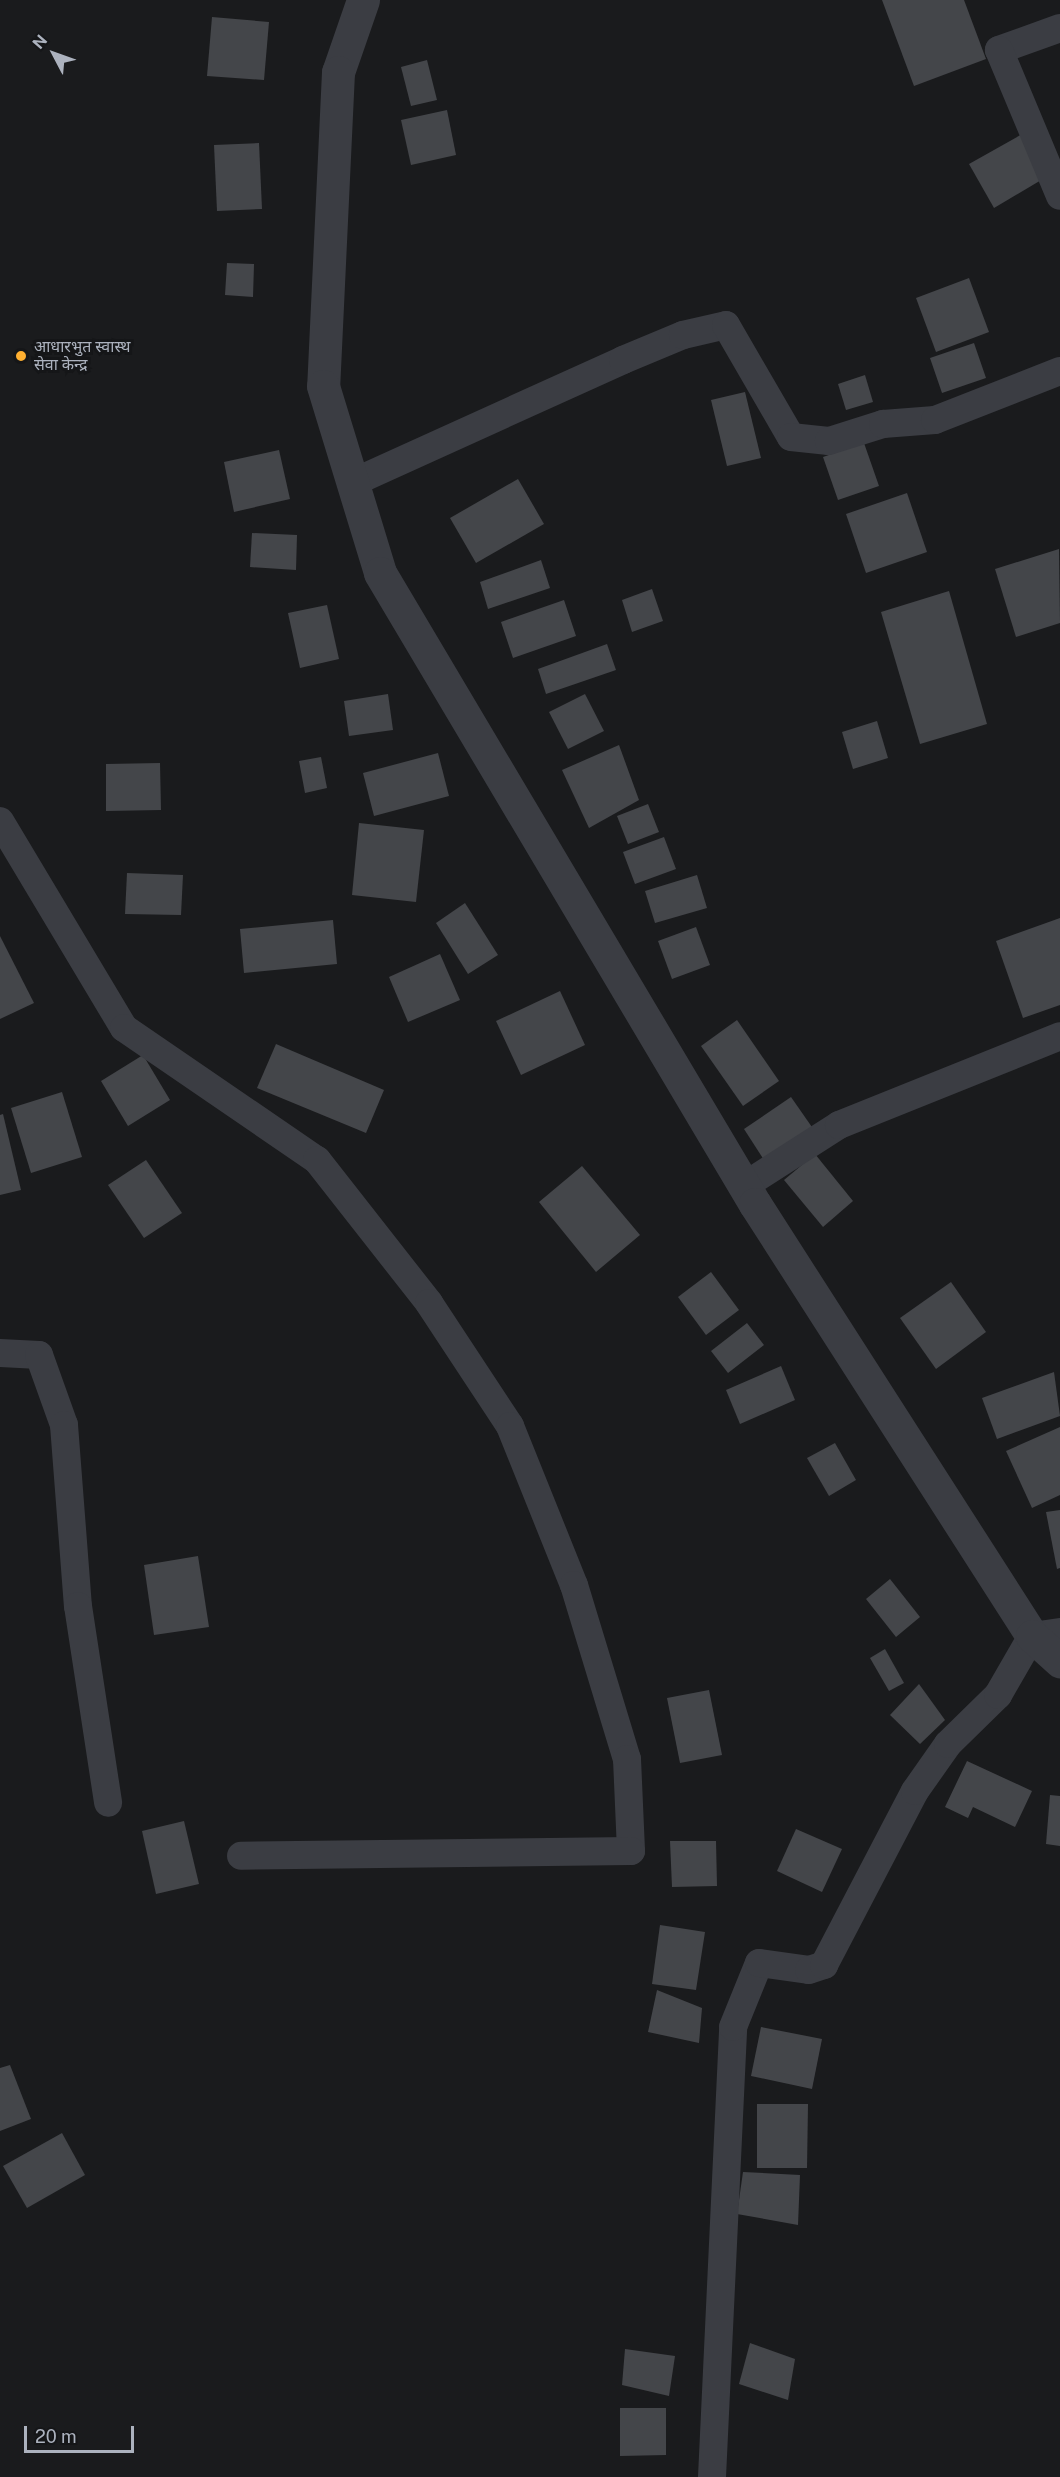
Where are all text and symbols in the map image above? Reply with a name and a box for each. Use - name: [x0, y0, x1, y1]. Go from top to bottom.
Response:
- north arrow: [24, 24, 84, 84]
- text: N: [29, 31, 51, 53]
- place label: आधारभुत स्वास्थ सेवा केन्द्र: [34, 337, 131, 375]
- marker: आधारभुत स्वास्थ सेवा केन्द्र: [12, 347, 30, 365]
- scale bar: [27, 2414, 136, 2452]
- text: 20 m: [35, 2426, 77, 2447]

